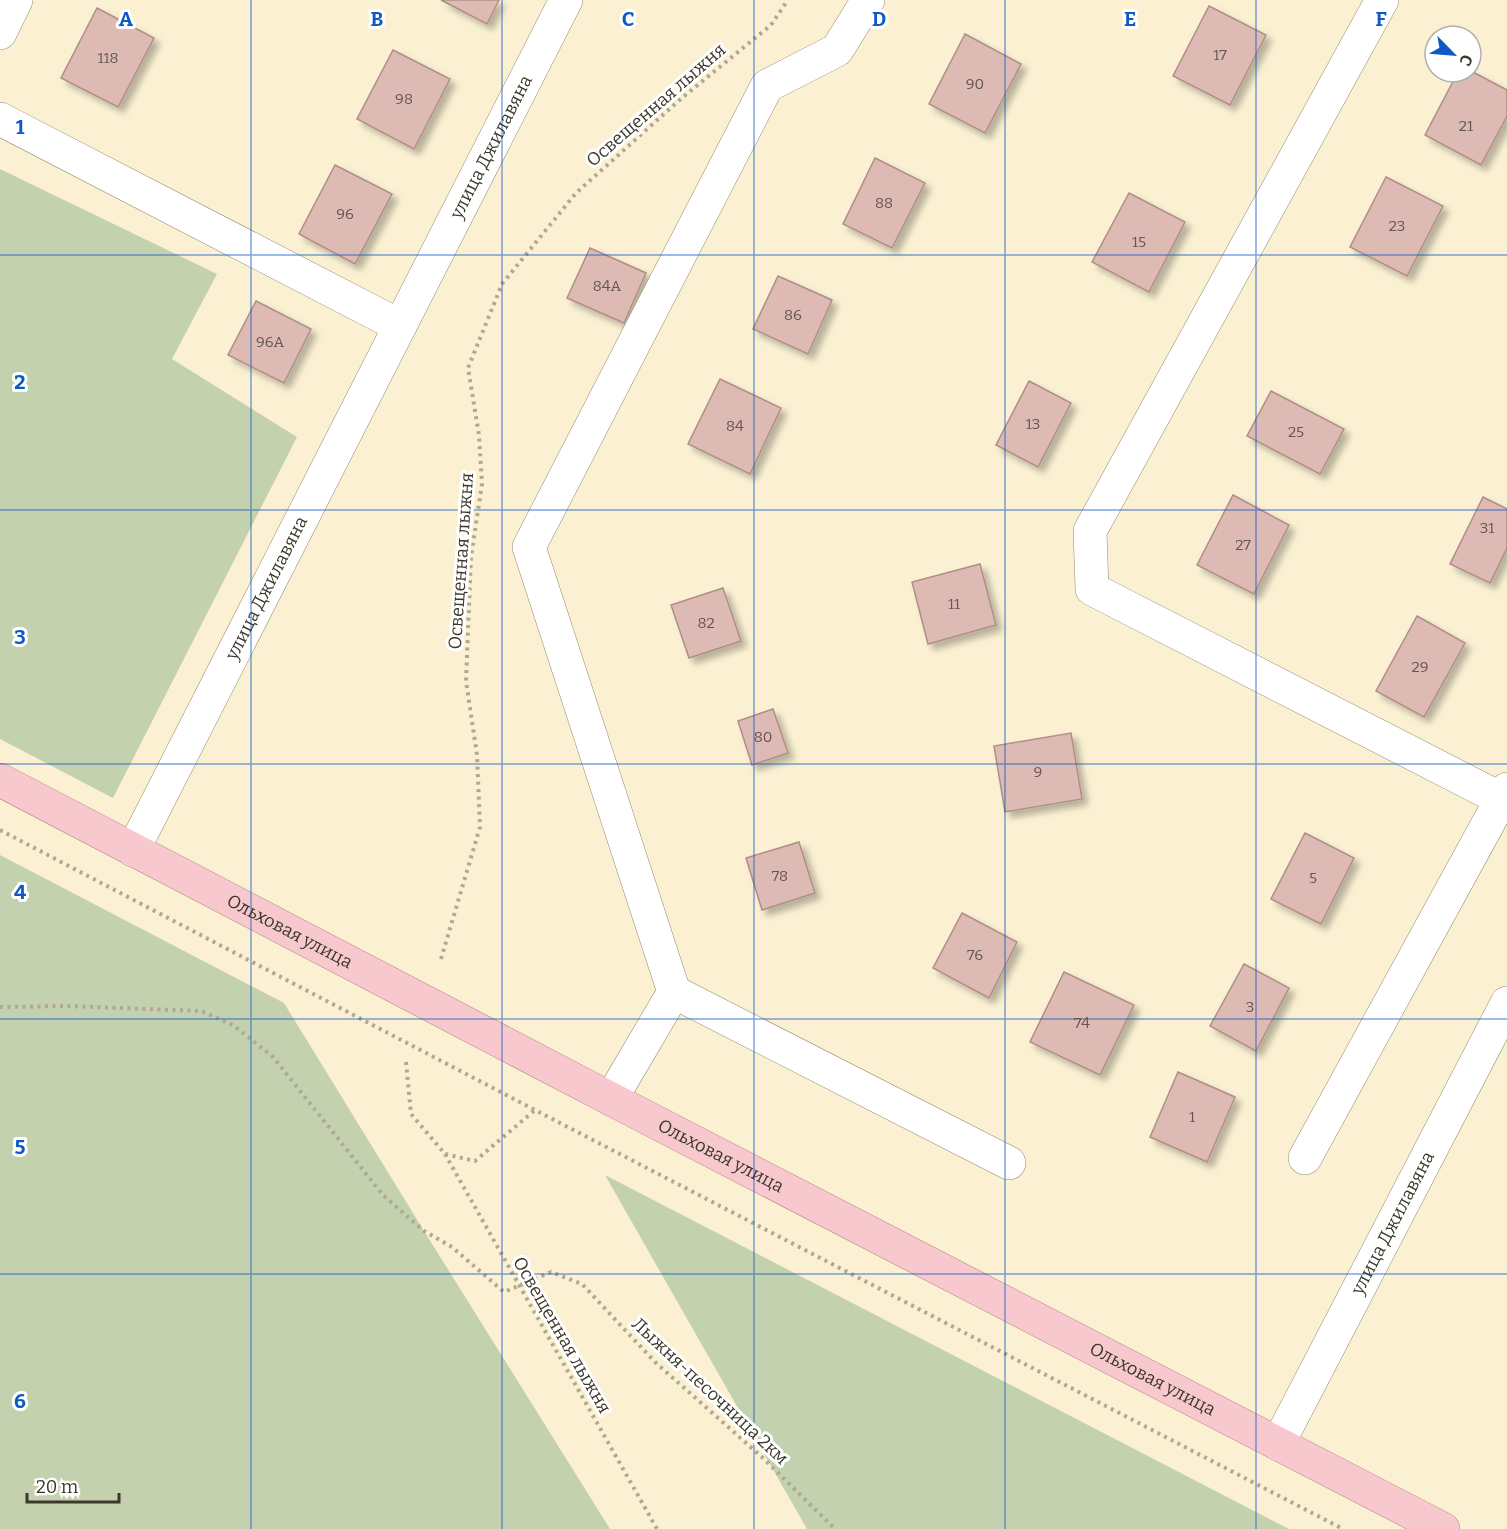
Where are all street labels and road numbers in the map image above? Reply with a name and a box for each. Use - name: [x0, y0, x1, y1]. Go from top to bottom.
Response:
- street label: Освещенная лыжня: [582, 39, 730, 171]
- street label: улица Джилавяна: [445, 71, 537, 223]
- street label: Освещенная лыжня: [444, 472, 478, 650]
- street label: улица Джилавяна: [220, 512, 312, 664]
- street label: Ольховая улица: [223, 889, 357, 973]
- street label: Ольховая улица: [654, 1114, 788, 1197]
- street label: улица Джилавяна: [1346, 1148, 1439, 1299]
- street label: Освещенная лыжня: [508, 1253, 616, 1417]
- street label: Лыжня-песочница 2км: [627, 1313, 793, 1469]
- street label: Ольховая улица: [1086, 1337, 1219, 1421]

